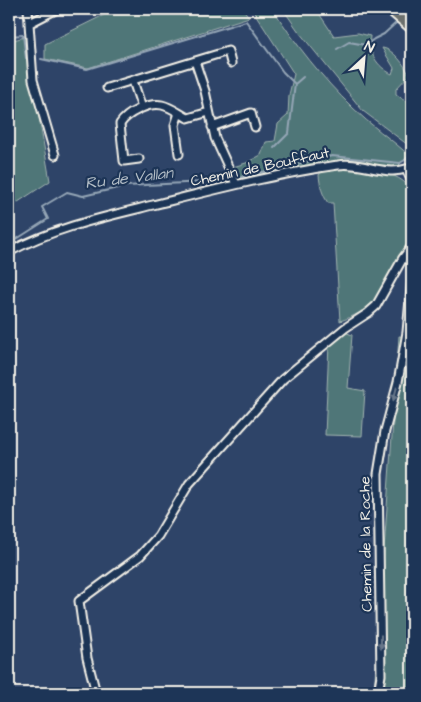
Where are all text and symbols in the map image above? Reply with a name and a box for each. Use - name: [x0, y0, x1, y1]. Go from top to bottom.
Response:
- north arrow: [338, 32, 388, 82]
- text: N: [361, 36, 378, 58]
- street label: Chemin de Bouffaut: [189, 142, 331, 192]
- water label: Ru de Vallan: [84, 161, 176, 194]
- one-way arrow: [390, 387, 398, 402]
- street label: Chemin de la Roche: [354, 476, 378, 612]
- one-way arrow: [377, 635, 385, 651]

